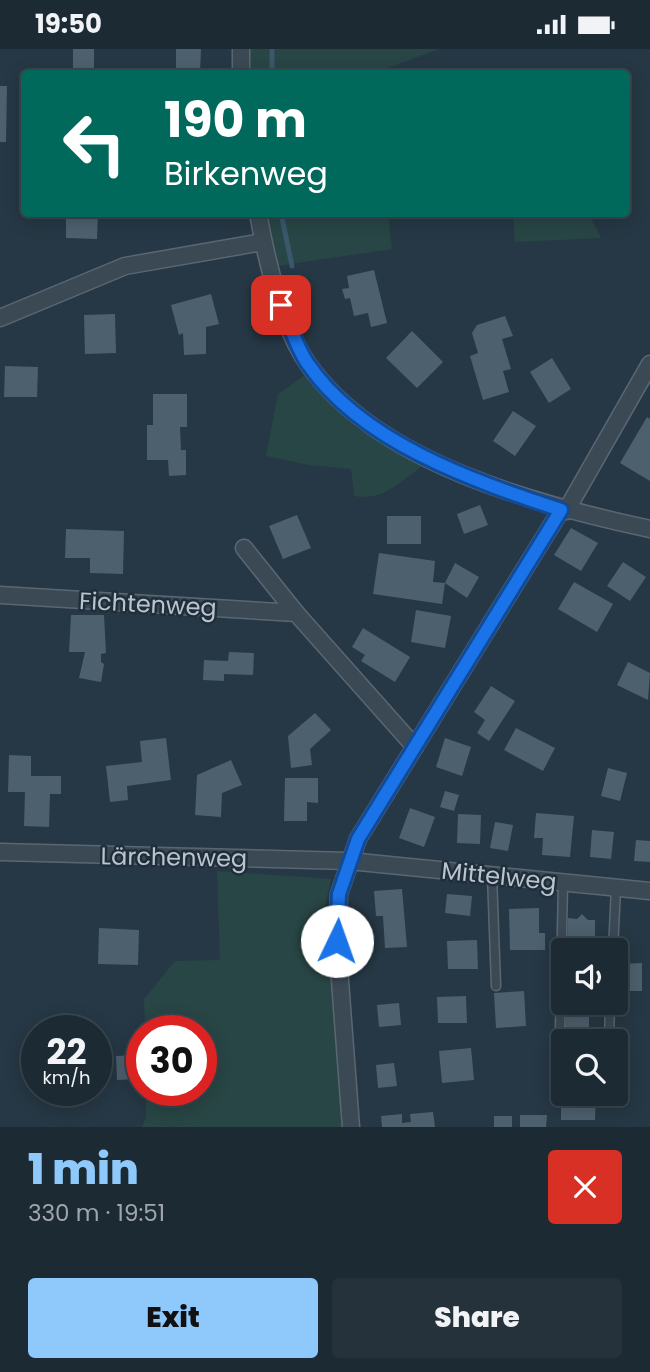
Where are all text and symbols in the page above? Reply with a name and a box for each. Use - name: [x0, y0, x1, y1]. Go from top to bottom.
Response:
- text: 19:50: [35, 6, 102, 42]
- text: 190 m: [164, 86, 307, 154]
- icon: left: [49, 98, 140, 189]
- text: Birkenweg: [164, 151, 328, 196]
- pin: [251, 275, 311, 335]
- icon: arrive: [262, 286, 300, 324]
- street label: Fichtenweg: [78, 584, 218, 624]
- street label: Lärchenweg: [100, 839, 248, 875]
- street label: Mittelweg: [440, 854, 558, 898]
- position arrow: [300, 904, 374, 978]
- map controls: [551, 938, 628, 1106]
- button: sound: [551, 938, 628, 1015]
- speed limit sign: 30: [126, 1015, 217, 1106]
- text: 22: [47, 1027, 86, 1076]
- button: search: [551, 1029, 628, 1106]
- text: km/h: [43, 1065, 90, 1090]
- text: 1 min: [28, 1140, 139, 1199]
- button: close: [548, 1150, 622, 1224]
- text: 330 m · 19:51: [28, 1197, 165, 1229]
- button: Exit: [28, 1278, 318, 1358]
- button: Share: [332, 1278, 622, 1358]

